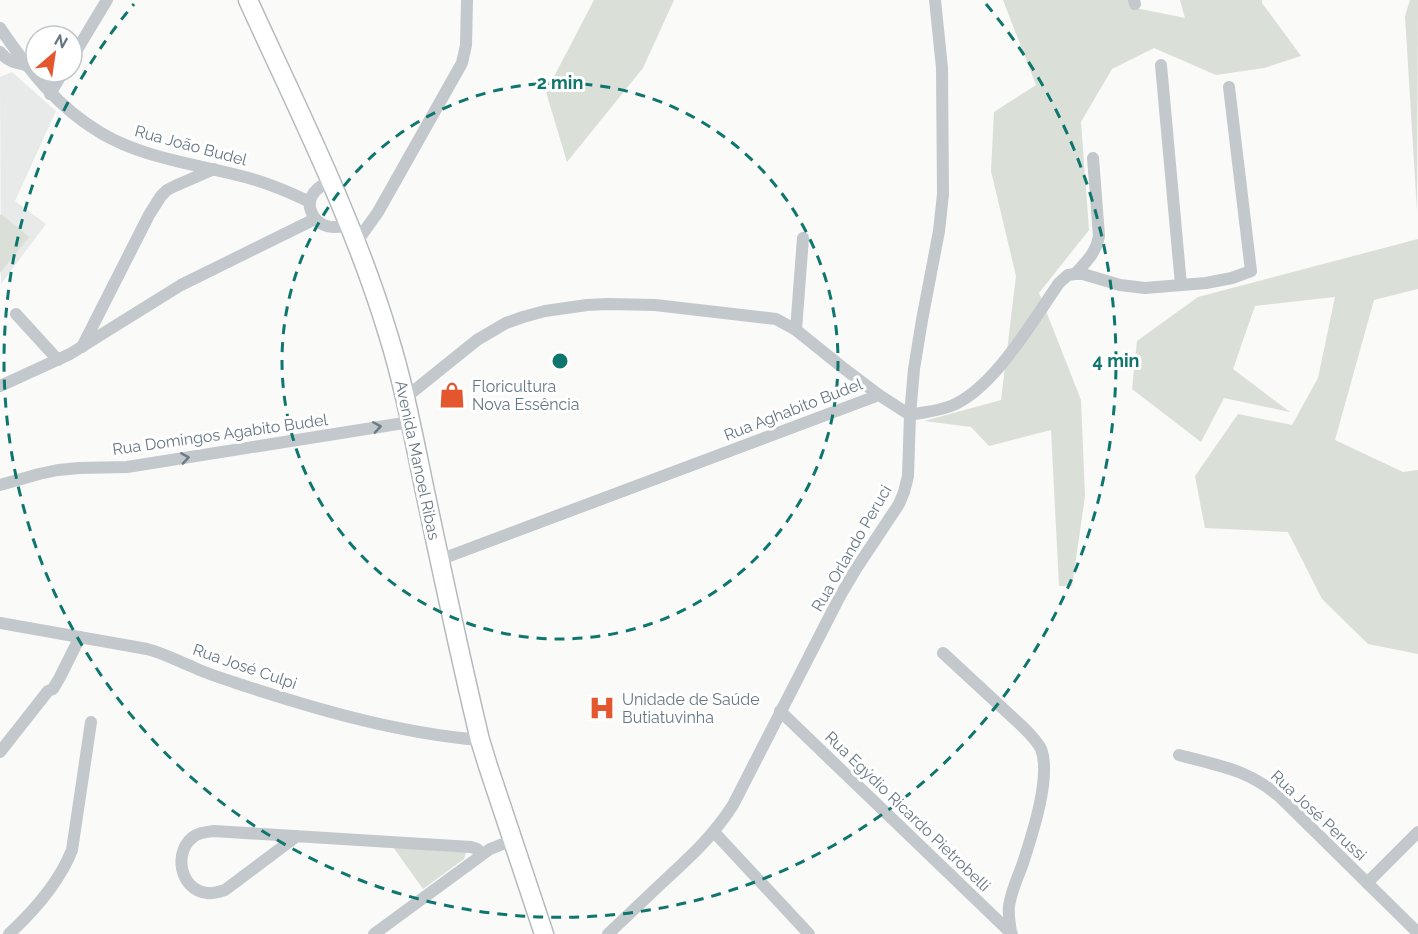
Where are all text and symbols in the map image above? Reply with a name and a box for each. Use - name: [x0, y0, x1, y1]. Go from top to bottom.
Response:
- north arrow: [24, 24, 84, 84]
- text: N: [51, 30, 71, 53]
- text: 2 min: [537, 72, 583, 93]
- street label: Rua João Budel: [133, 121, 250, 170]
- text: 4 min: [1093, 350, 1139, 371]
- centre of rings: [550, 351, 570, 371]
- street label: Rua Aghabito Budel: [721, 374, 866, 445]
- place label: Floricultura Nova Essência: [472, 377, 579, 414]
- street label: Avenida Manoel Ribas: [391, 379, 444, 542]
- shop icon: Floricultura Nova Essência: [437, 380, 467, 410]
- street label: Rua Domingos Agabito Budel: [111, 410, 329, 459]
- one-way arrow: [372, 421, 382, 434]
- one-way arrow: [180, 452, 189, 464]
- street label: Rua Orlando Peruci: [808, 482, 895, 615]
- street label: Rua José Culpi: [190, 640, 299, 693]
- place label: Unidade de Saúde Butiatuvinha: [622, 690, 760, 727]
- hospital icon: Unidade de Saúde Butiatuvinha: [587, 693, 617, 723]
- street label: Rua Egýdio Ricardo Pietrobelli: [821, 727, 994, 895]
- street label: Rua José Perussi: [1267, 766, 1370, 865]

